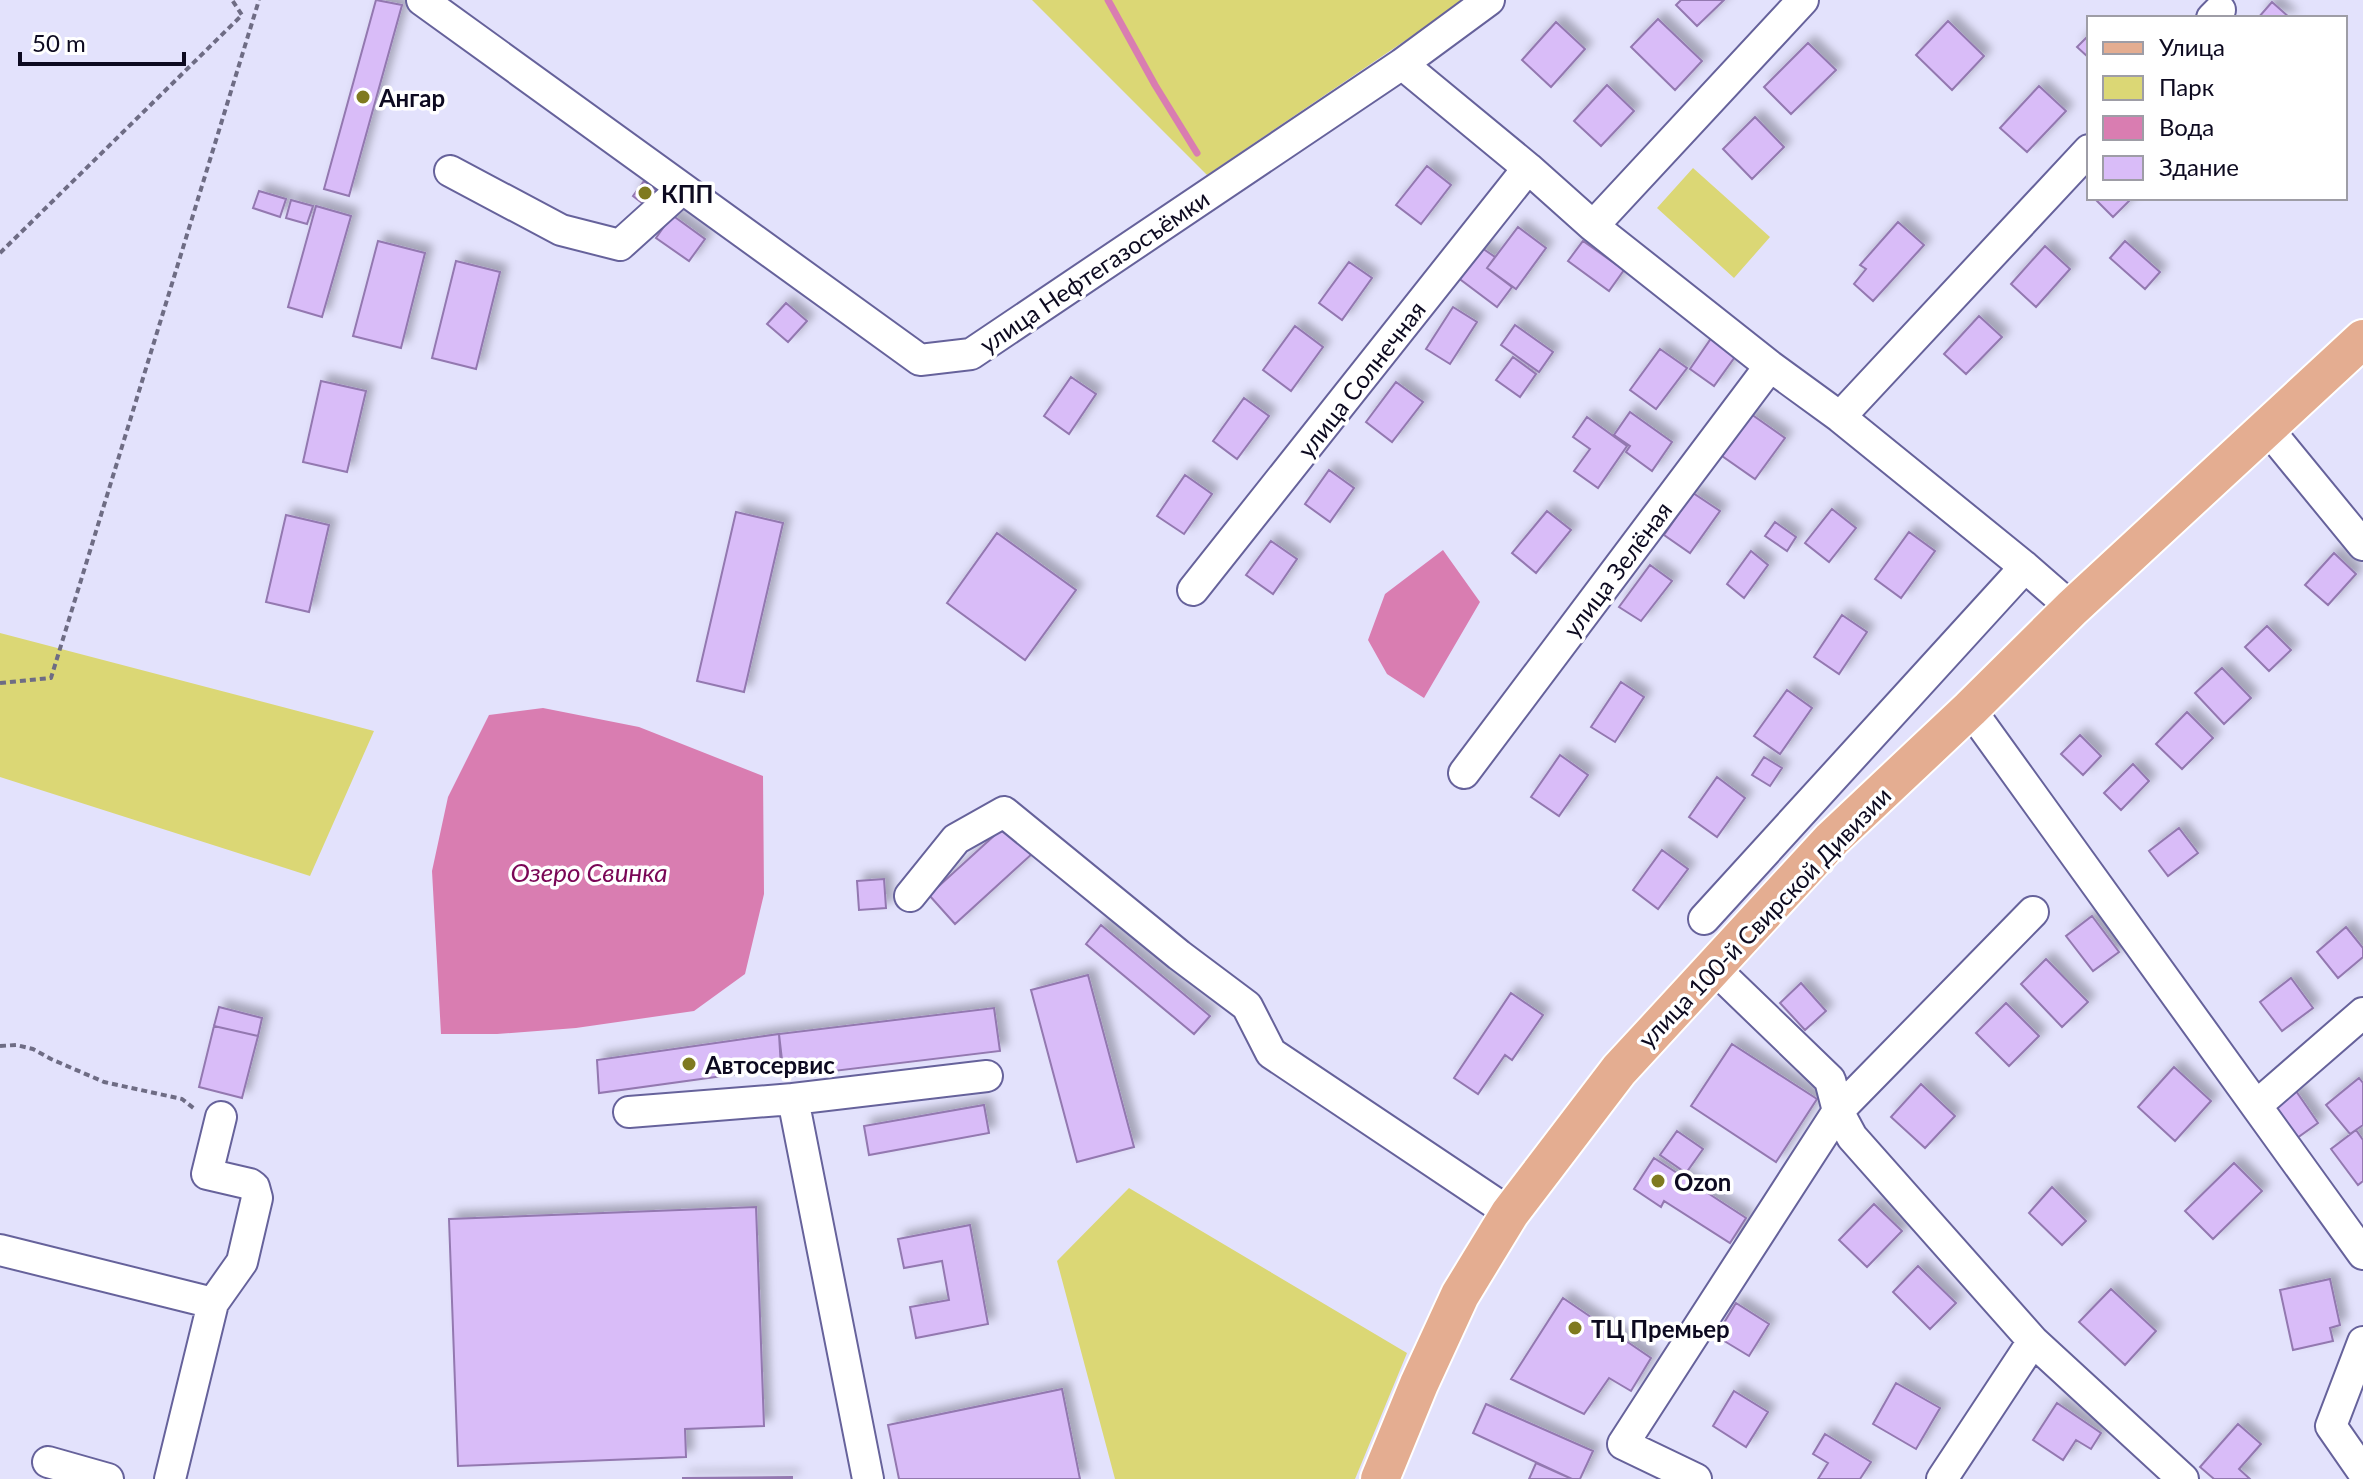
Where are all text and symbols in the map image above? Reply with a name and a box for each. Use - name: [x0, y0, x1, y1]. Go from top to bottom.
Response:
- scale bar: [20, 16, 184, 66]
- legend: [2087, 16, 2347, 200]
- text: 50 m: [32, 28, 86, 57]
- text: Улица: [2159, 32, 2225, 61]
- text: Парк: [2159, 72, 2215, 101]
- place label: Ангар: [378, 83, 445, 112]
- marker: Ангар: [354, 88, 372, 106]
- text: Вода: [2159, 112, 2214, 141]
- text: Здание: [2159, 152, 2239, 181]
- place label: КПП: [661, 179, 714, 208]
- street label: улица Нефтегазосъёмки: [974, 183, 1214, 359]
- marker: КПП: [636, 184, 654, 202]
- street label: улица Солнечная: [1291, 295, 1431, 463]
- street label: улица Зелёная: [1557, 496, 1677, 642]
- street label: улица 100-й Свирской Дивизии: [1632, 781, 1896, 1053]
- water label: Озеро Свинка: [510, 856, 668, 888]
- place label: Автосервис: [704, 1050, 835, 1079]
- marker: Автосервис: [680, 1055, 698, 1073]
- place label: Ozon: [1674, 1167, 1731, 1196]
- marker: Ozon: [1649, 1172, 1667, 1190]
- place label: ТЦ Премьер: [1591, 1314, 1730, 1343]
- marker: ТЦ Премьер: [1566, 1319, 1584, 1337]

